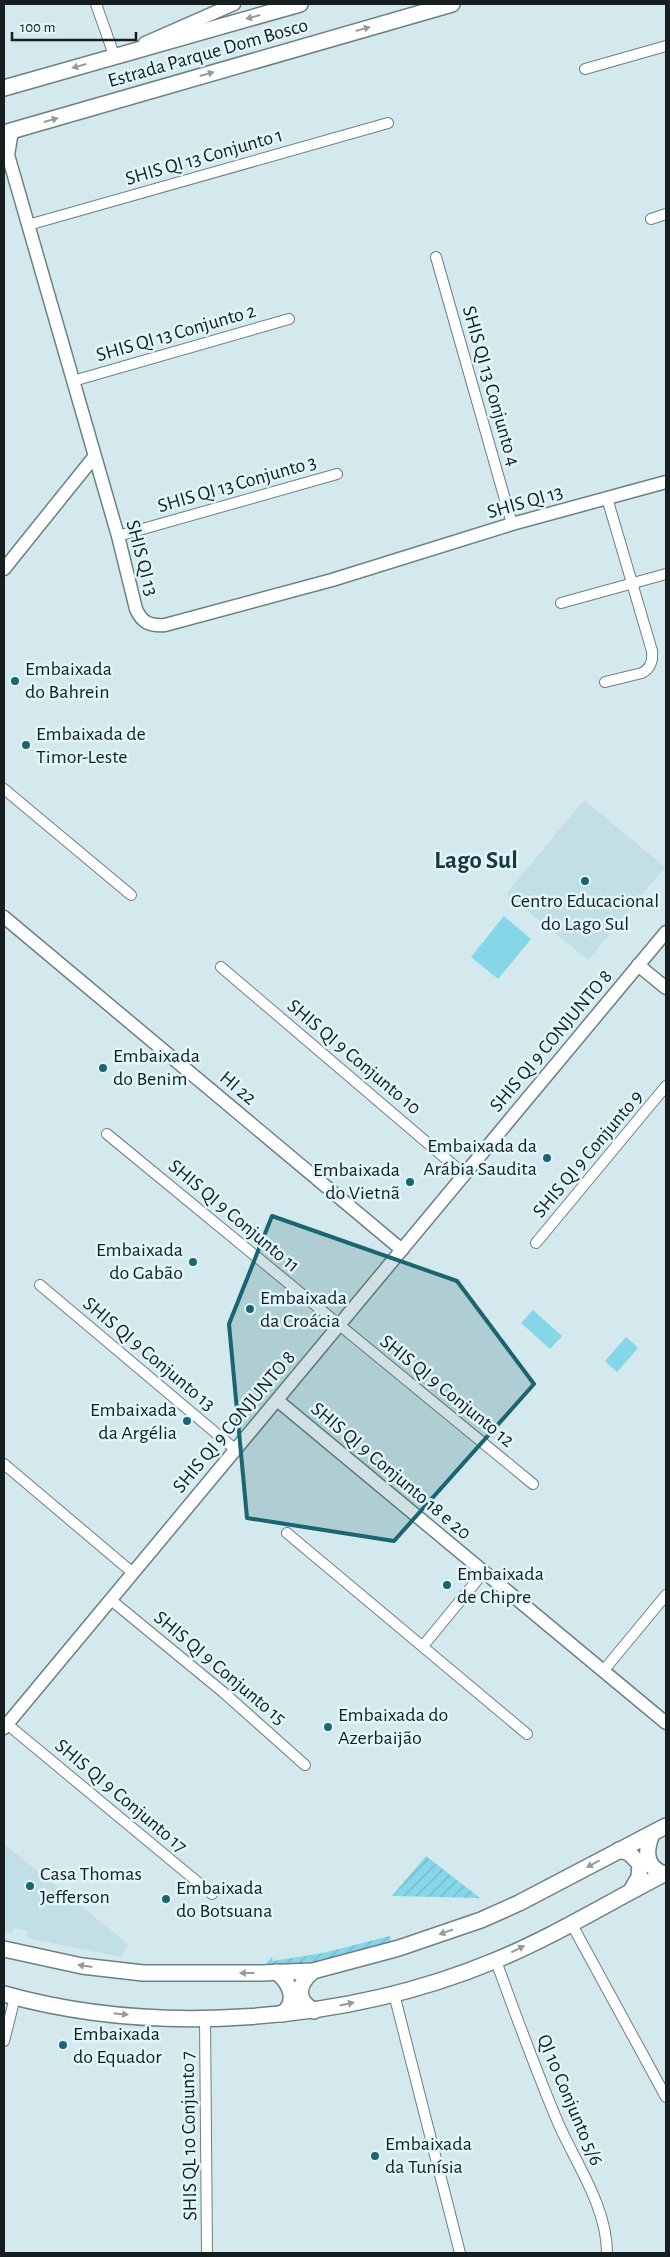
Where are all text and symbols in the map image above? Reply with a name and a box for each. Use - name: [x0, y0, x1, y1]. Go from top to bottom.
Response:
- scale bar: [12, 10, 136, 42]
- one-way arrow: [245, 13, 260, 21]
- street label: Estrada Parque Dom Bosco: [106, 15, 310, 91]
- text: 100 m: [20, 20, 55, 35]
- one-way arrow: [355, 25, 370, 33]
- one-way arrow: [72, 62, 87, 70]
- one-way arrow: [199, 70, 214, 78]
- one-way arrow: [43, 115, 58, 123]
- street label: SHIS QI 13 Conjunto 1: [123, 125, 285, 189]
- street label: SHIS QI 13 Conjunto 2: [94, 301, 258, 365]
- street label: SHIS QI 13 Conjunto 4: [459, 304, 523, 468]
- street label: SHIS QI 13 Conjunto 3: [155, 452, 319, 516]
- street label: SHIS QI 13: [485, 482, 565, 522]
- street label: SHIS QI 13: [122, 518, 162, 598]
- place label: Embaixada do Bahrein: [25, 659, 112, 702]
- marker: Embaixada do Bahrein: [9, 675, 21, 687]
- place label: Embaixada de Timor-Leste: [36, 724, 146, 767]
- marker: Embaixada de Timor-Leste: [20, 739, 32, 751]
- district label: Lago Sul: [434, 848, 518, 873]
- marker: Centro Educacional do Lago Sul: [579, 875, 591, 887]
- place label: Centro Educacional do Lago Sul: [511, 891, 659, 934]
- street label: SHIS QI 9 CONJUNTO 8: [486, 966, 616, 1116]
- street label: SHIS QI 9 Conjunto 10: [283, 995, 425, 1119]
- place label: Embaixada do Benim: [113, 1046, 200, 1089]
- marker: Embaixada do Benim: [97, 1062, 109, 1074]
- street label: HI 22: [216, 1067, 260, 1109]
- street label: SHIS QI 9 Conjunto 9: [529, 1086, 647, 1222]
- place label: Embaixada da Arábia Saudita: [423, 1136, 537, 1179]
- marker: Embaixada da Arábia Saudita: [541, 1152, 553, 1164]
- street label: SHIS QI 9 Conjunto 11: [165, 1156, 303, 1276]
- place label: Embaixada do Vietnã: [313, 1160, 400, 1203]
- marker: Embaixada do Vietnã: [404, 1176, 416, 1188]
- place label: Embaixada do Gabão: [96, 1240, 183, 1283]
- marker: Embaixada do Gabão: [187, 1256, 199, 1268]
- place label: Embaixada da Croácia: [260, 1288, 347, 1331]
- street label: SHIS QI 9 Conjunto 13: [79, 1293, 219, 1415]
- marker: Embaixada da Croácia: [244, 1303, 256, 1315]
- street label: SHIS QI 9 Conjunto 12: [376, 1331, 518, 1451]
- street label: SHIS QI 9 CONJUNTO 8: [169, 1347, 299, 1497]
- street label: SHIS QI 9 Conjunto 18 e 20: [307, 1398, 475, 1544]
- place label: Embaixada da Argélia: [90, 1400, 177, 1443]
- marker: Embaixada da Argélia: [181, 1415, 193, 1427]
- place label: Embaixada de Chipre: [457, 1564, 544, 1607]
- marker: Embaixada de Chipre: [441, 1579, 453, 1591]
- street label: SHIS QI 9 Conjunto 15: [150, 1607, 290, 1729]
- place label: Embaixada do Azerbaijão: [338, 1705, 448, 1748]
- marker: Embaixada do Azerbaijão: [322, 1721, 334, 1733]
- street label: SHIS QI 9 Conjunto 17: [51, 1735, 191, 1857]
- one-way arrow: [585, 1860, 600, 1868]
- place label: Casa Thomas Jefferson: [40, 1864, 142, 1907]
- place label: Embaixada do Botsuana: [176, 1878, 272, 1921]
- marker: Casa Thomas Jefferson: [24, 1880, 36, 1892]
- marker: Embaixada do Botsuana: [160, 1893, 172, 1905]
- one-way arrow: [438, 1929, 453, 1936]
- one-way arrow: [511, 1945, 526, 1953]
- one-way arrow: [76, 1962, 92, 1970]
- one-way arrow: [238, 1969, 254, 1977]
- one-way arrow: [340, 1999, 356, 2007]
- one-way arrow: [113, 2010, 129, 2018]
- place label: Embaixada do Equador: [73, 2024, 162, 2067]
- street label: QI 10 Conjunto 5/6: [533, 2031, 607, 2169]
- marker: Embaixada do Equador: [57, 2039, 69, 2051]
- street label: SHIS QL 10 Conjunto 7: [178, 2051, 200, 2221]
- place label: Embaixada da Tunísia: [385, 2134, 472, 2177]
- marker: Embaixada da Tunísia: [369, 2150, 381, 2162]

